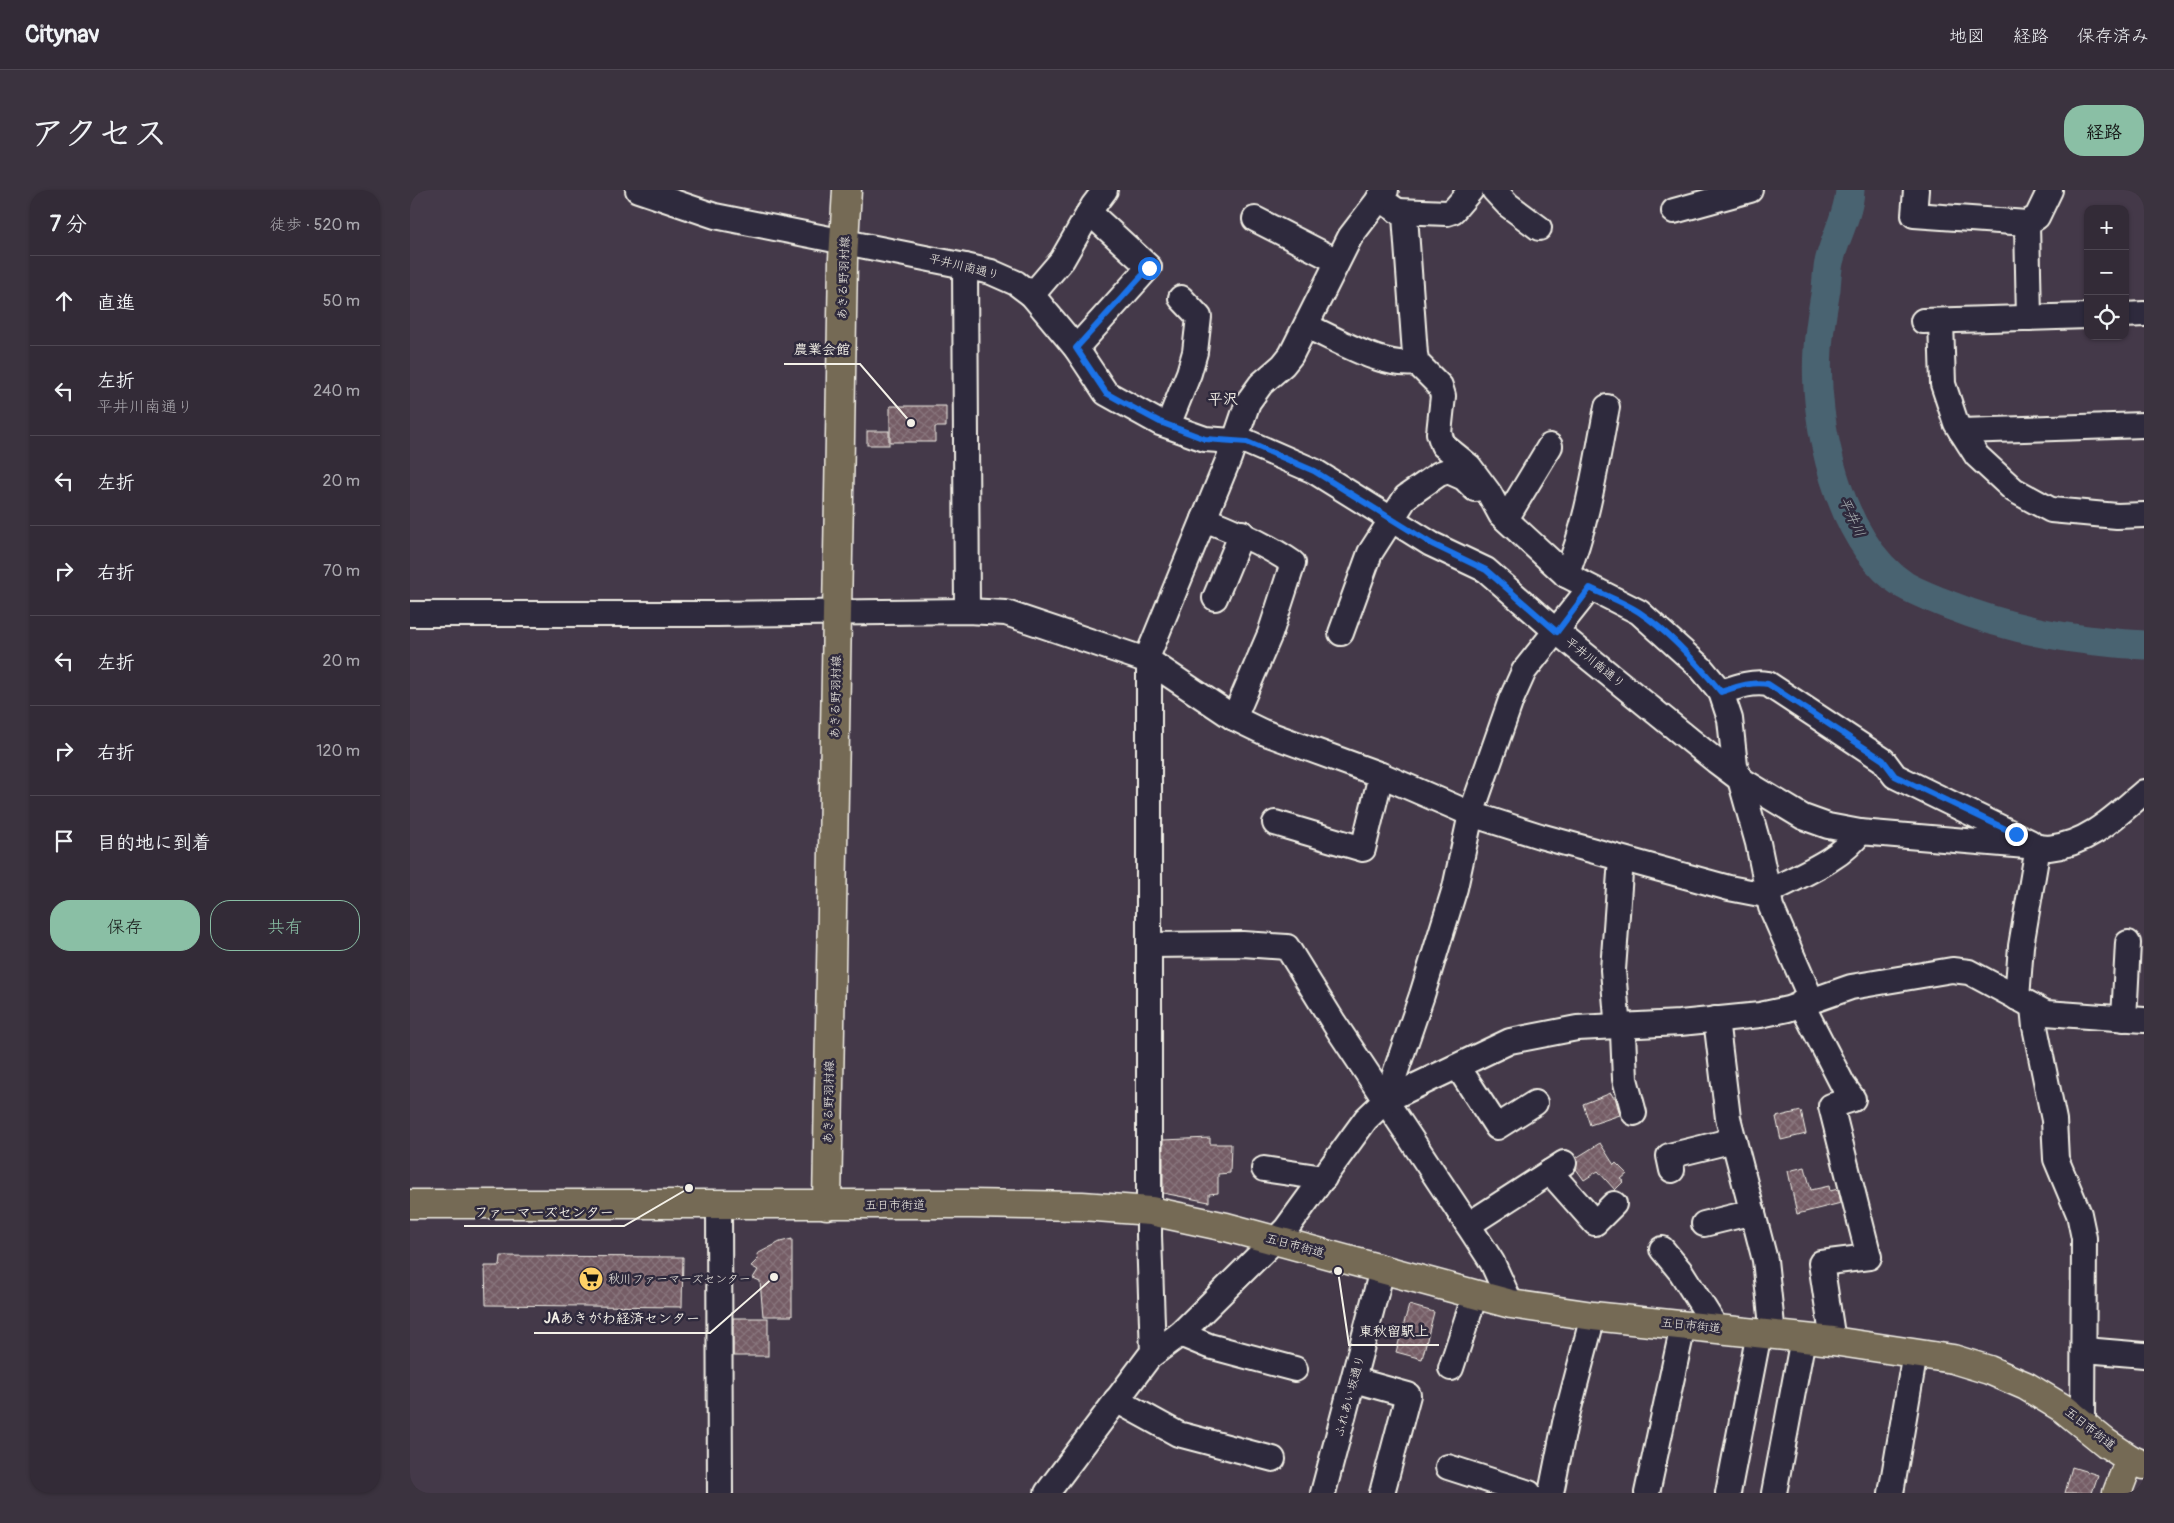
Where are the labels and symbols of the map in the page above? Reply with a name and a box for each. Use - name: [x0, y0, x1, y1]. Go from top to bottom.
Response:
- street label: あきる野羽村線: [835, 236, 853, 320]
- street label: 平井川南通り: [927, 251, 1001, 283]
- route start: [1138, 257, 1161, 280]
- callout: 農業会館: [784, 335, 860, 364]
- text: 農業会館: [794, 341, 850, 358]
- district label: 平沢: [1208, 390, 1238, 409]
- water label: 平井川: [1835, 494, 1869, 540]
- street label: 平井川南通り: [1562, 635, 1628, 691]
- street label: あきる野羽村線: [828, 655, 844, 739]
- route end: [2005, 823, 2028, 846]
- street label: あきる野羽村線: [821, 1060, 837, 1144]
- callout: ファーマーズセンター: [464, 1197, 624, 1226]
- street label: 五日市街道: [865, 1198, 925, 1213]
- text: ファーマーズセンター: [474, 1204, 614, 1221]
- street label: 五日市街道: [1264, 1231, 1326, 1261]
- supermarket icon: 秋川ファーマーズセンター: [578, 1266, 604, 1292]
- place label: 秋川ファーマーズセンター: [608, 1272, 751, 1287]
- callout: JAあきがわ経済センター: [534, 1304, 710, 1333]
- text: JAあきがわ経済センター: [544, 1310, 700, 1327]
- street label: 五日市街道: [1660, 1315, 1722, 1337]
- callout: 東秋留駅上: [1349, 1316, 1439, 1345]
- text: 東秋留駅上: [1359, 1323, 1429, 1340]
- street label: ふれあい坂通り: [1332, 1353, 1368, 1439]
- street label: 五日市街道: [2062, 1405, 2118, 1453]

